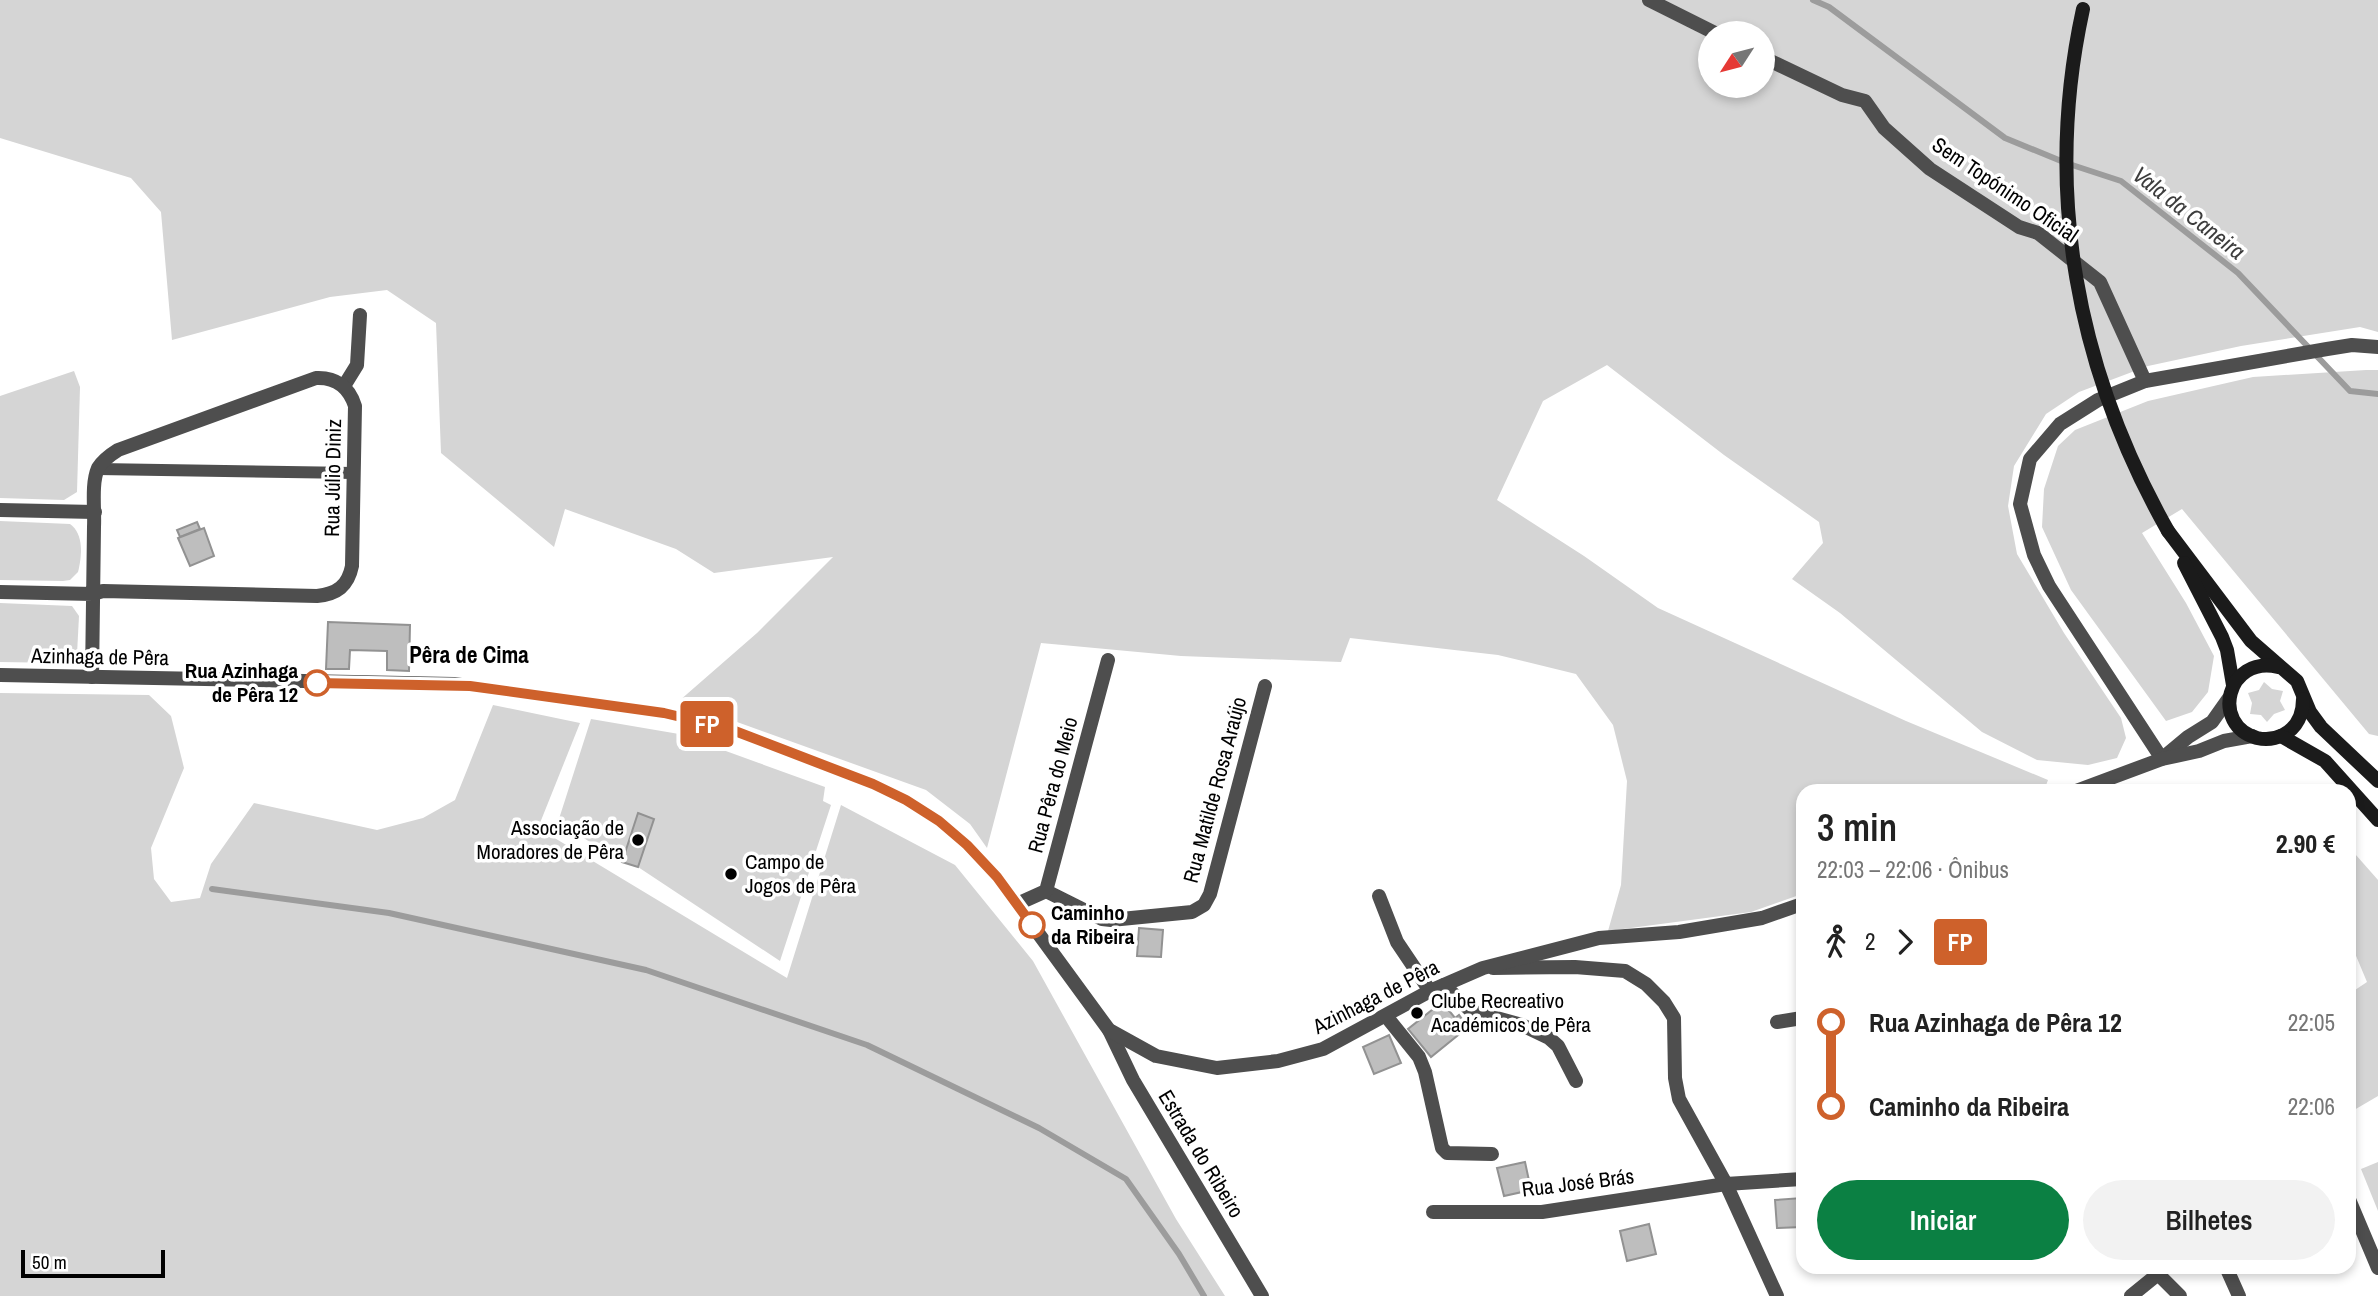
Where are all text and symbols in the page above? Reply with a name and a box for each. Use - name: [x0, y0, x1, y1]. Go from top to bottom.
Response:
- north arrow: [1698, 21, 1774, 98]
- map controls: [1698, 21, 1775, 98]
- street label: Sem Topónimo Oficial: [1927, 130, 2084, 249]
- water label: Vala da Caneira: [2127, 159, 2252, 266]
- street label: Rua Júlio Diniz: [317, 418, 348, 537]
- district label: Pêra de Cima: [409, 639, 529, 670]
- street label: Azinhaga de Pêra: [30, 641, 170, 672]
- place label: Rua Azinhaga de Pêra 12: [185, 656, 298, 709]
- marker: Rua Azinhaga de Pêra 12: [304, 670, 330, 696]
- street label: Rua Matilde Rosa Araújo: [1176, 694, 1253, 886]
- line badge: FP: [676, 701, 738, 747]
- text: FP: [694, 708, 720, 740]
- street label: Rua Pêra do Meio: [1020, 714, 1085, 856]
- text: 3 min: [1817, 802, 1897, 853]
- place label: Associação de Moradores de Pêra: [477, 813, 624, 866]
- text: 2.90 €: [2276, 826, 2335, 861]
- marker: Associação de Moradores de Pêra: [630, 832, 646, 848]
- place label: Campo de Jogos de Pêra: [745, 847, 856, 900]
- text: 22:03 – 22:06 · Ônibus: [1817, 854, 2009, 885]
- marker: Campo de Jogos de Pêra: [723, 866, 739, 882]
- place label: Caminho da Ribeira: [1051, 898, 1135, 951]
- marker: Caminho da Ribeira: [1019, 912, 1045, 938]
- icon: walk: [1817, 923, 1855, 961]
- icon: forward: [1886, 923, 1924, 961]
- text: 2: [1865, 926, 1876, 957]
- text: FP: [1948, 926, 1973, 958]
- street label: Azinhaga de Pêra: [1307, 952, 1444, 1041]
- place label: Clube Recreativo Académicos de Pêra: [1430, 986, 1591, 1039]
- marker: Clube Recreativo Académicos de Pêra: [1409, 1005, 1425, 1021]
- text: Rua Azinhaga de Pêra 12: [1869, 1005, 2122, 1040]
- text: 22:05: [2288, 1007, 2335, 1038]
- street label: Estrada do Ribeiro: [1152, 1084, 1251, 1223]
- text: Caminho da Ribeira: [1869, 1089, 2069, 1124]
- text: 22:06: [2288, 1091, 2335, 1122]
- street label: Rua José Brás: [1520, 1161, 1636, 1204]
- button: Iniciar: [1817, 1180, 2069, 1260]
- button: Bilhetes: [2083, 1180, 2335, 1260]
- scale bar: [21, 1247, 164, 1279]
- text: 50 m: [32, 1249, 67, 1275]

